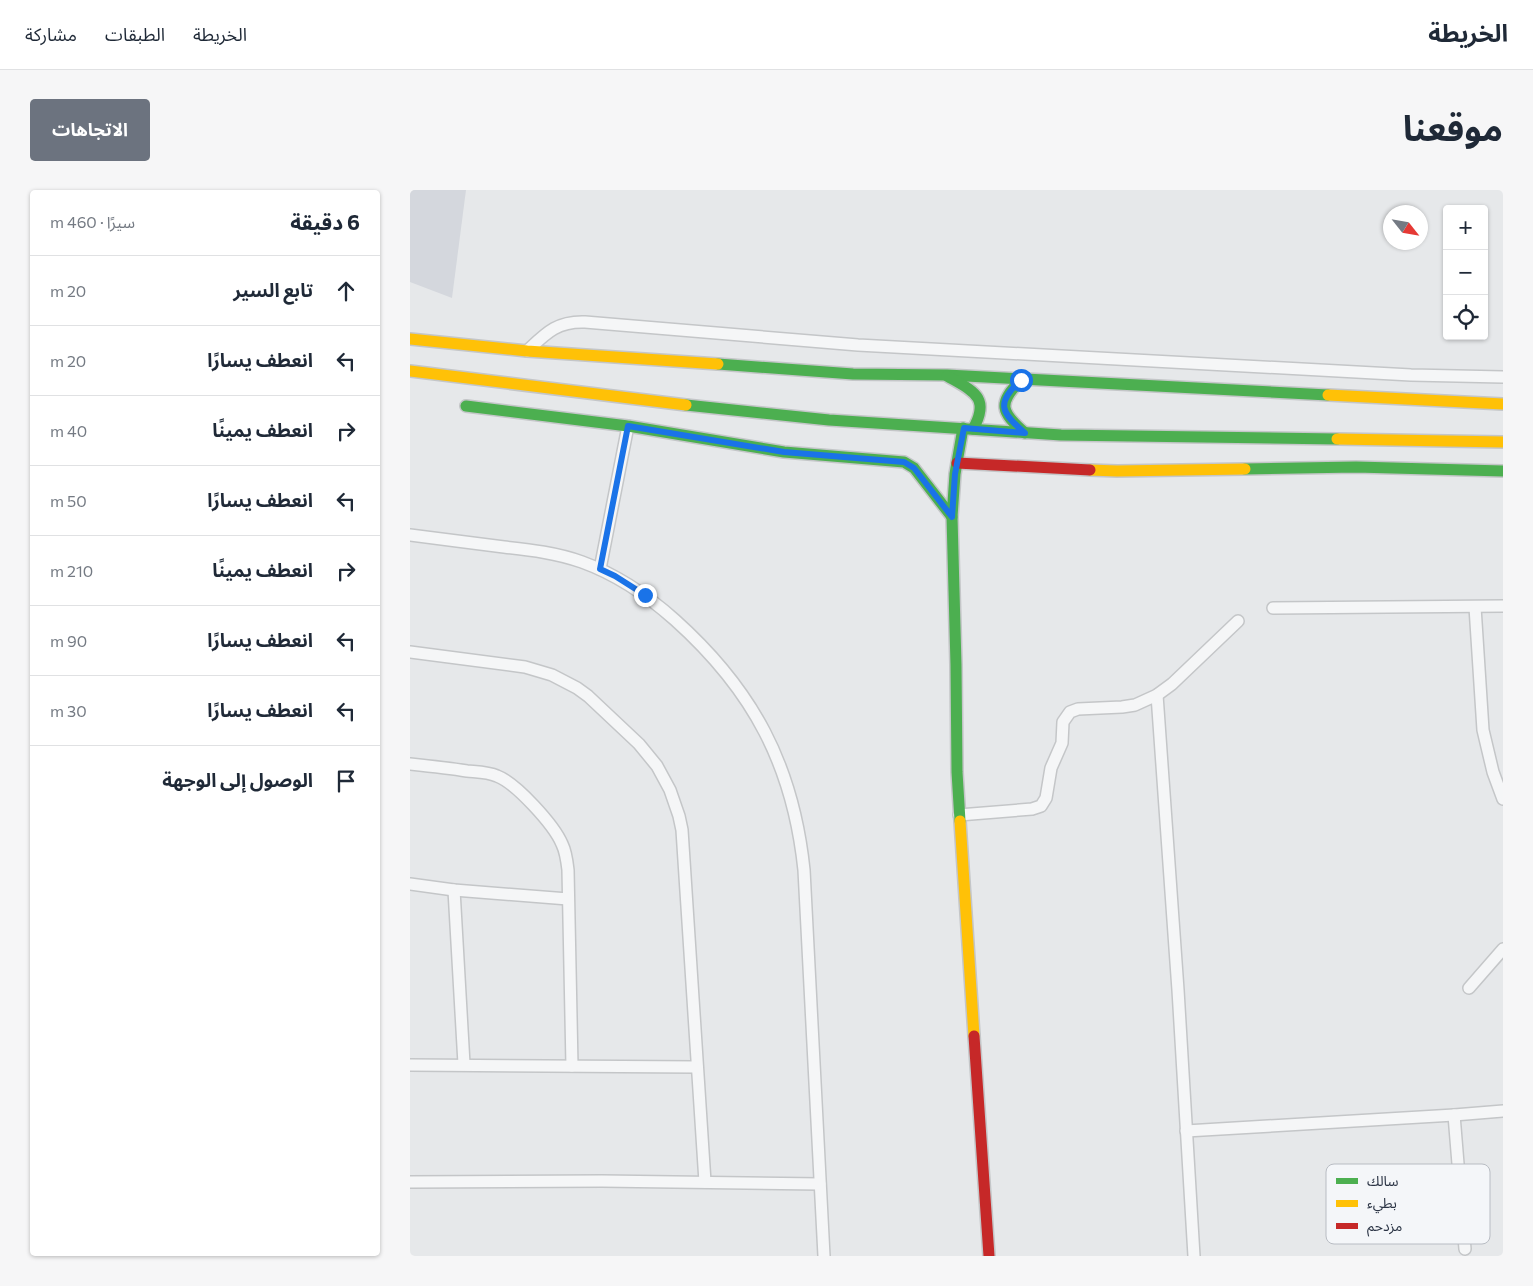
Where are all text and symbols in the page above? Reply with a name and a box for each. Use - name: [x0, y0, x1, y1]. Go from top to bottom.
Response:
- text: الخريطة: [1428, 18, 1508, 47]
- text: مشاركة: [25, 23, 77, 45]
- text: الطبقات: [105, 23, 165, 45]
- text: الخريطة: [193, 23, 247, 45]
- button: الاتجاهات: [30, 99, 150, 161]
- text: موقعنا: [1403, 105, 1503, 148]
- north arrow: [1383, 205, 1428, 250]
- map controls: [1443, 205, 1488, 340]
- button: +: [1443, 205, 1488, 250]
- text: 6 دقيقة: [290, 209, 360, 234]
- text: سيرًا · 460 m: [50, 212, 135, 231]
- button: −: [1443, 250, 1488, 295]
- icon: ahead: [332, 277, 360, 305]
- text: تابع السير: [233, 278, 313, 301]
- text: 20 m: [50, 281, 86, 300]
- button: locate: [1443, 295, 1488, 340]
- icon: left: [332, 347, 360, 375]
- text: انعطف يسارًا: [207, 348, 313, 371]
- text: 20 m: [50, 351, 86, 370]
- route start: [1010, 369, 1033, 392]
- icon: right: [332, 417, 360, 445]
- text: انعطف يمينًا: [212, 418, 313, 441]
- text: 40 m: [50, 421, 87, 440]
- icon: left: [332, 487, 360, 515]
- text: انعطف يسارًا: [207, 488, 313, 511]
- text: 50 m: [50, 491, 87, 510]
- icon: right: [332, 557, 360, 585]
- text: انعطف يمينًا: [212, 558, 313, 581]
- text: 210 m: [50, 561, 93, 580]
- route end: [634, 584, 657, 607]
- icon: left: [332, 627, 360, 655]
- text: انعطف يسارًا: [207, 628, 313, 651]
- text: 90 m: [50, 631, 87, 650]
- icon: left: [332, 697, 360, 725]
- text: انعطف يسارًا: [207, 698, 313, 721]
- text: 30 m: [50, 701, 87, 720]
- icon: arrive: [332, 767, 360, 795]
- text: الوصول إلى الوجهة: [162, 768, 313, 791]
- legend: [1326, 1164, 1490, 1244]
- text: سالك: [1367, 1172, 1399, 1189]
- text: بطيء: [1367, 1194, 1397, 1214]
- text: مزدحم: [1367, 1217, 1402, 1237]

